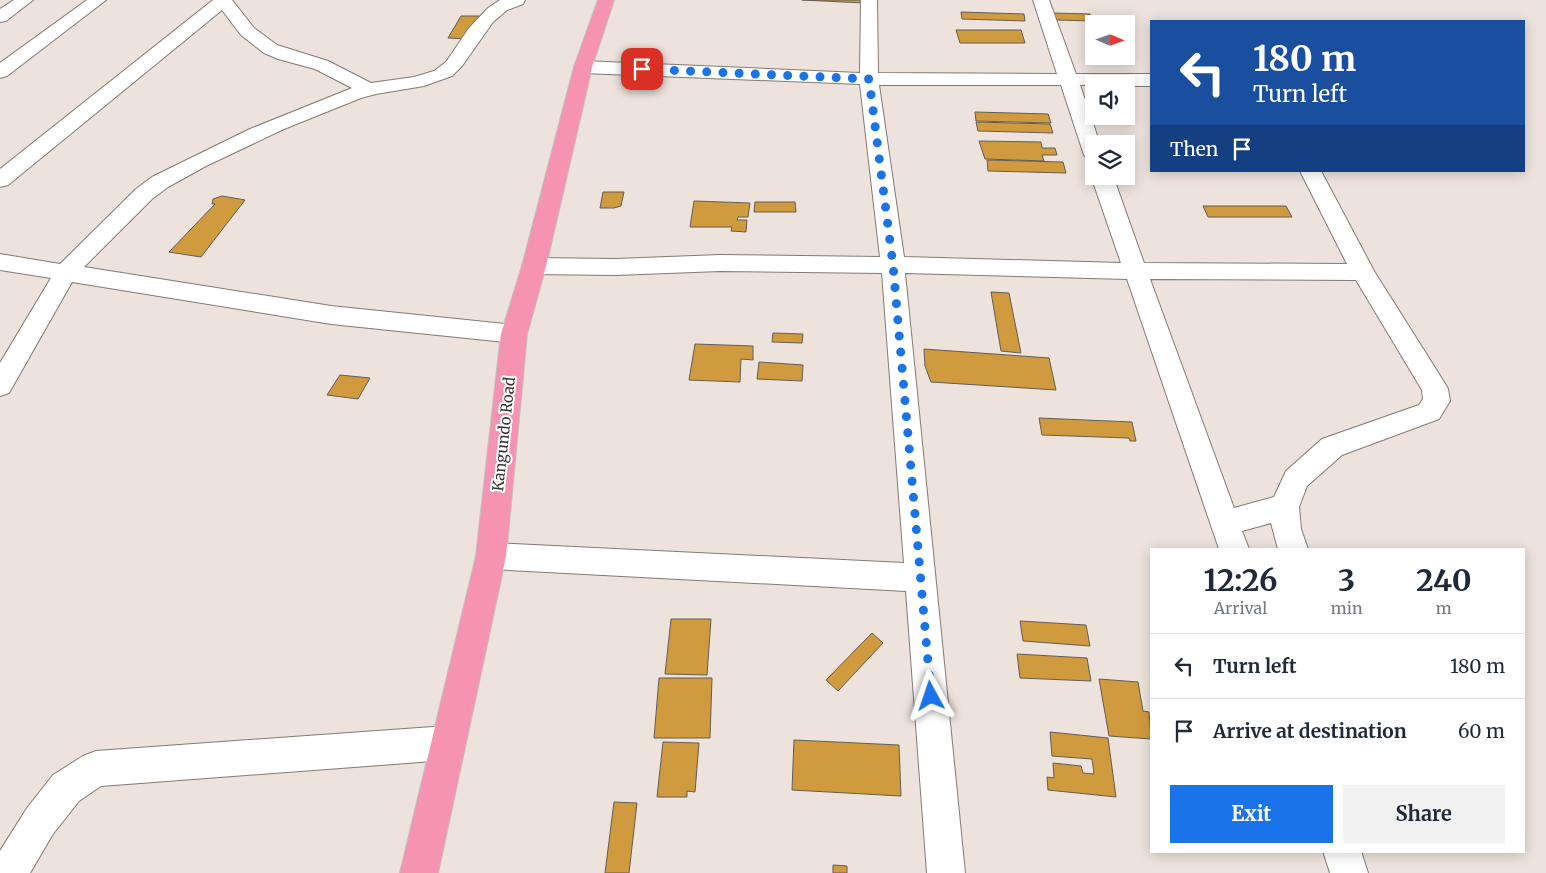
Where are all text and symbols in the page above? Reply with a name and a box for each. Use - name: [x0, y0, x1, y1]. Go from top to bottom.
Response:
- north arrow: [1085, 15, 1135, 65]
- map controls: [1085, 15, 1135, 185]
- text: 180 m: [1253, 37, 1356, 81]
- icon: left: [1170, 40, 1235, 105]
- pin: [621, 48, 663, 90]
- icon: arrive: [628, 55, 656, 83]
- button: sound: [1085, 75, 1135, 125]
- text: Turn left: [1253, 80, 1347, 108]
- button: layers: [1085, 135, 1135, 185]
- icon: arrive: [1228, 135, 1256, 163]
- text: Then: [1170, 137, 1218, 161]
- street label: Kangundo Road: [488, 376, 519, 492]
- text: 12:26: [1203, 561, 1277, 599]
- text: 3: [1338, 561, 1355, 599]
- text: 240: [1416, 561, 1472, 599]
- text: Arrival: [1214, 598, 1267, 618]
- text: min: [1331, 598, 1363, 618]
- text: m: [1436, 598, 1452, 618]
- icon: left: [1170, 652, 1198, 680]
- text: Turn left: [1213, 654, 1297, 678]
- text: 180 m: [1450, 654, 1505, 678]
- position arrow: [904, 669, 956, 721]
- icon: arrive: [1170, 717, 1198, 745]
- text: Arrive at destination: [1213, 719, 1407, 743]
- text: 60 m: [1458, 719, 1505, 743]
- button: Exit: [1170, 785, 1333, 843]
- button: Share: [1343, 785, 1505, 843]

